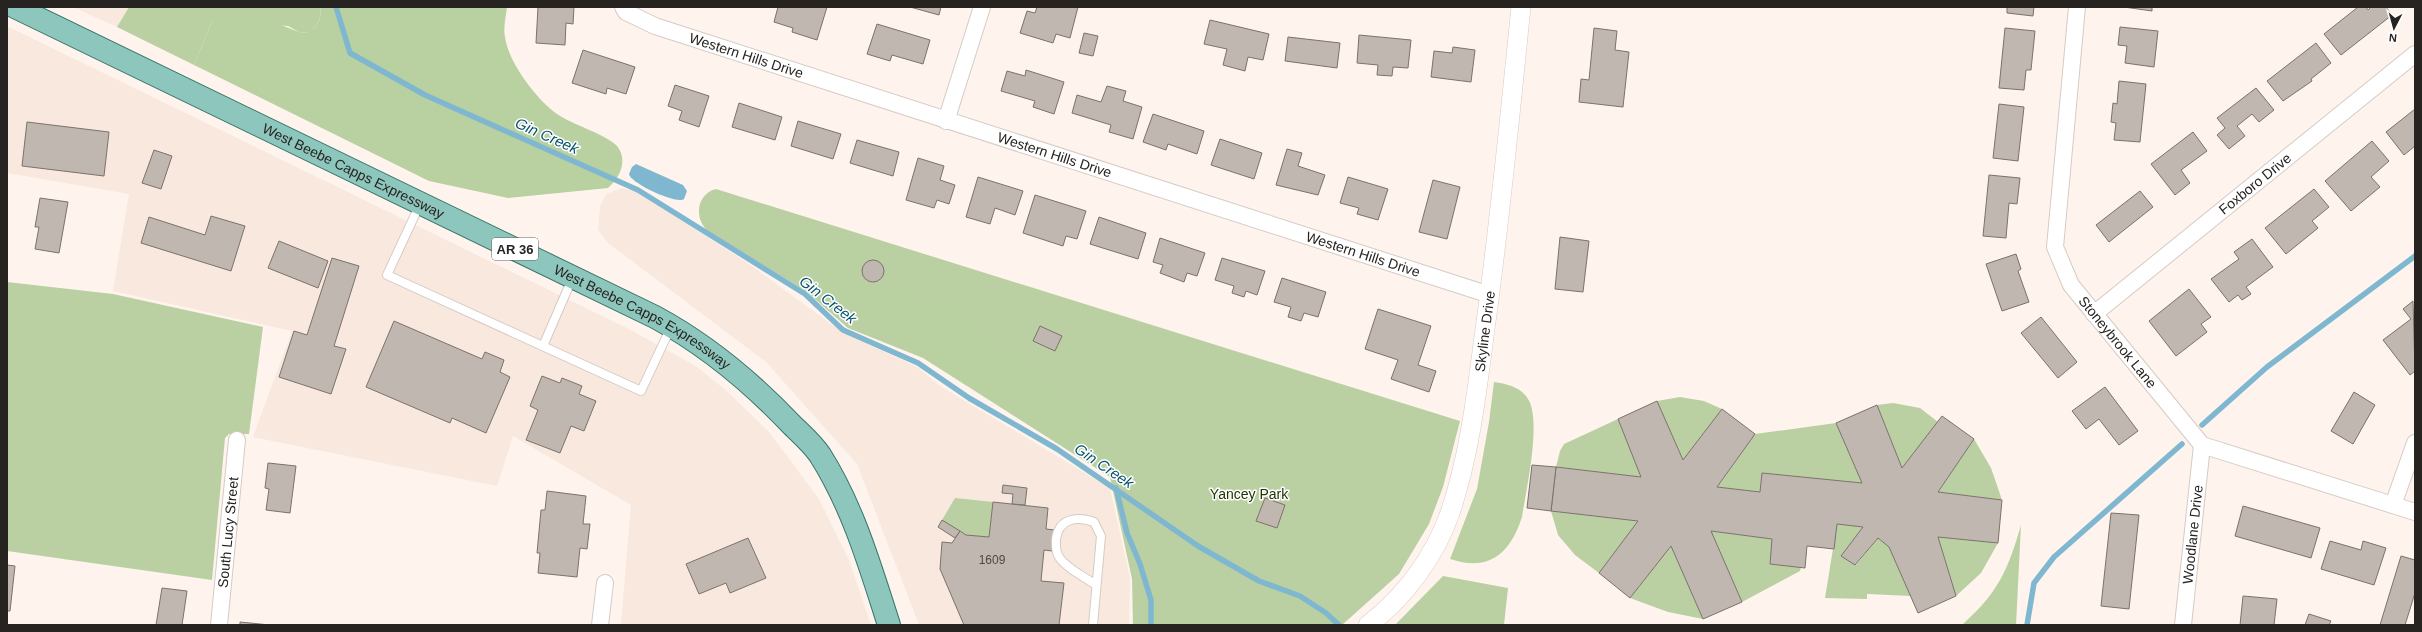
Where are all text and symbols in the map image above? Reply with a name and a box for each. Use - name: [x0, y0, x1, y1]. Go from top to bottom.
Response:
- north arrow: [2374, 8, 2414, 48]
- street label: Western Hills Drive: [687, 30, 806, 81]
- text: N: [2388, 32, 2398, 44]
- water label: Gin Creek: [513, 114, 583, 158]
- street label: West Beebe Capps Expressway: [260, 120, 447, 222]
- street label: Western Hills Drive: [996, 129, 1114, 181]
- street label: Foxboro Drive: [2216, 150, 2294, 218]
- street label: Western Hills Drive: [1304, 228, 1422, 280]
- road number: AR 36: [492, 238, 538, 260]
- street label: West Beebe Capps Expressway: [552, 261, 734, 372]
- water label: Gin Creek: [796, 272, 861, 328]
- street label: Skyline Drive: [1471, 290, 1498, 373]
- street label: Stoneybrook Lane: [2076, 293, 2160, 391]
- water label: Gin Creek: [1072, 440, 1138, 492]
- street label: South Lucy Street: [215, 476, 241, 589]
- street label: Woodlane Drive: [2179, 484, 2206, 585]
- park label: Yancey Park: [1210, 486, 1289, 502]
- house number: 1609: [979, 553, 1006, 567]

